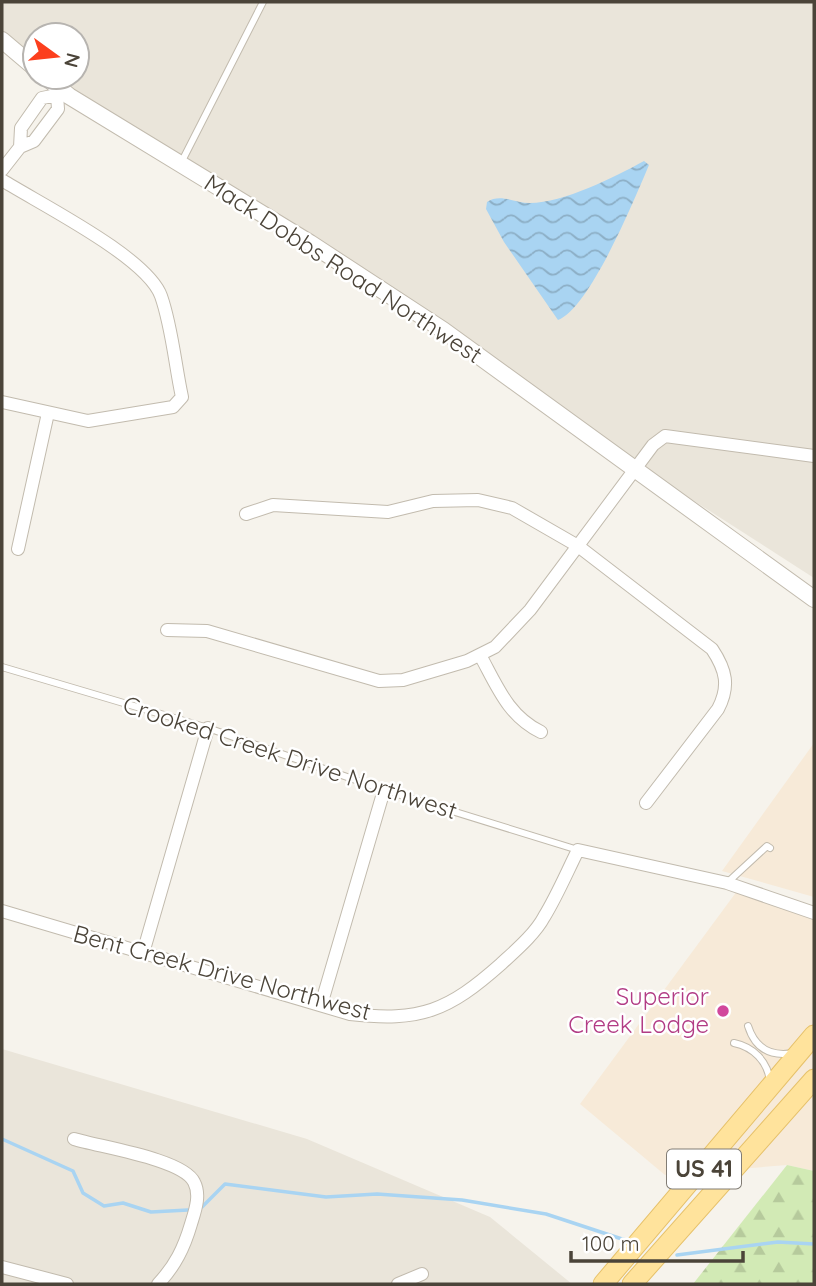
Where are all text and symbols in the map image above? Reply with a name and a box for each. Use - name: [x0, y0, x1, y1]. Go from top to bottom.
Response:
- north arrow: [21, 21, 91, 91]
- text: N: [59, 51, 86, 70]
- street label: Mack Dobbs Road Northwest: [199, 167, 488, 369]
- street label: Crooked Creek Drive Northwest: [119, 689, 461, 825]
- street label: Bent Creek Drive Northwest: [70, 918, 374, 1026]
- place label: Superior Creek Lodge: [568, 981, 709, 1039]
- marker: Superior Creek Lodge: [715, 1003, 731, 1019]
- road number: US 41: [667, 1150, 741, 1188]
- scale bar: [571, 1220, 742, 1264]
- text: 100 m: [582, 1230, 640, 1256]

